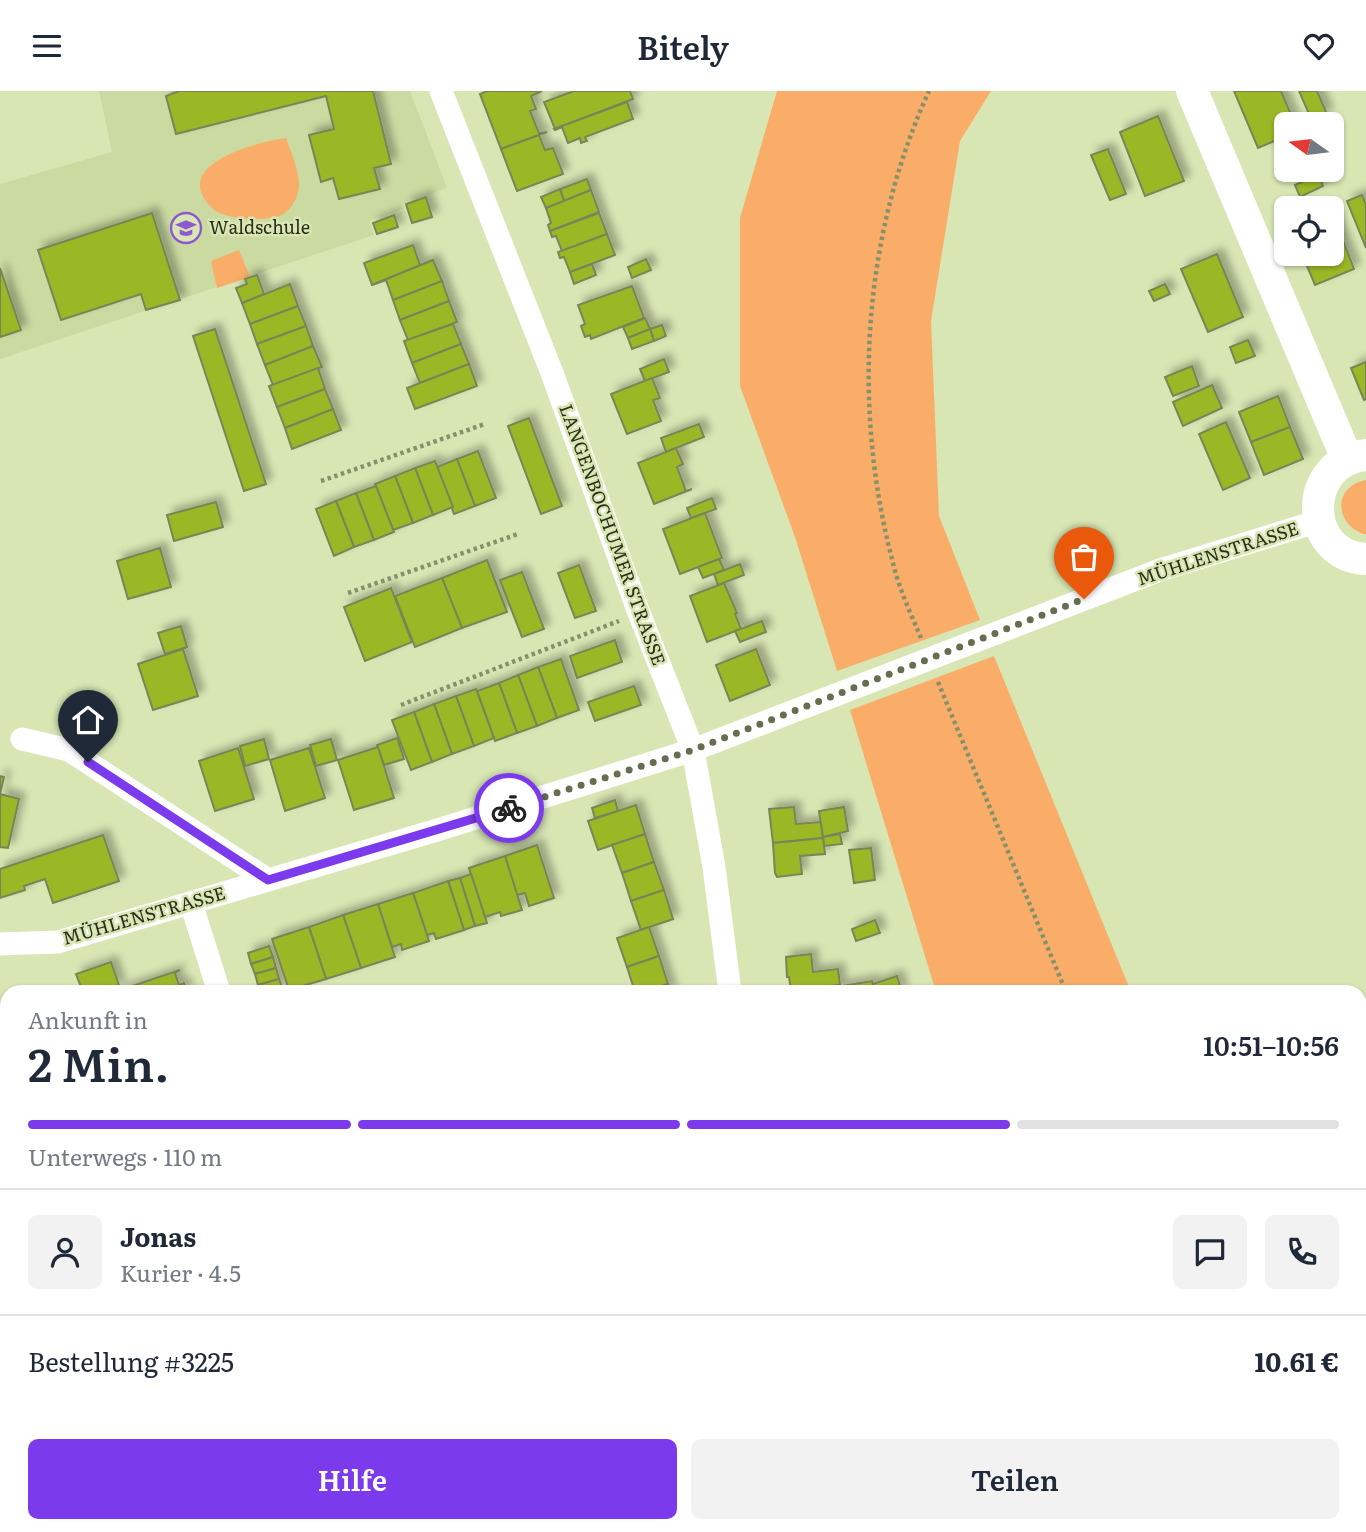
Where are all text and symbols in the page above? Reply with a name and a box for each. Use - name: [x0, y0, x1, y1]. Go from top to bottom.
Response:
- text: Bitely: [637, 22, 729, 70]
- icon: menu: [28, 27, 66, 65]
- icon: heart: [1300, 27, 1338, 65]
- north arrow: [1274, 112, 1344, 182]
- map controls: [1274, 112, 1344, 266]
- button: locate: [1274, 196, 1344, 266]
- school or university icon: Waldschule: [169, 211, 203, 245]
- place label: Waldschule: [209, 213, 310, 240]
- street label: LANGENBOCHUMER STRASSE: [553, 400, 673, 669]
- street label: MÜHLENSTRASSE: [1133, 514, 1302, 591]
- pin: [1054, 527, 1114, 599]
- icon: bag: [1065, 538, 1103, 576]
- pin: [58, 690, 118, 762]
- icon: home: [69, 701, 107, 739]
- courier: [474, 773, 544, 843]
- icon: bike: [490, 789, 528, 827]
- street label: MÜHLENSTRASSE: [59, 878, 228, 951]
- text: Ankunft in: [28, 1002, 148, 1036]
- text: 10:51–10:56: [1203, 1025, 1339, 1064]
- text: 2 Min.: [28, 1028, 169, 1096]
- text: Unterwegs · 110 m: [28, 1139, 222, 1173]
- button: person: [28, 1215, 102, 1289]
- button: chat: [1173, 1215, 1247, 1289]
- button: phone: [1265, 1215, 1339, 1289]
- text: Jonas: [120, 1216, 196, 1255]
- text: Kurier · 4.5: [120, 1255, 241, 1289]
- text: Bestellung #3225: [28, 1341, 234, 1380]
- text: 10.61 €: [1254, 1341, 1339, 1380]
- button: Hilfe: [28, 1439, 677, 1519]
- button: Teilen: [691, 1439, 1339, 1519]

